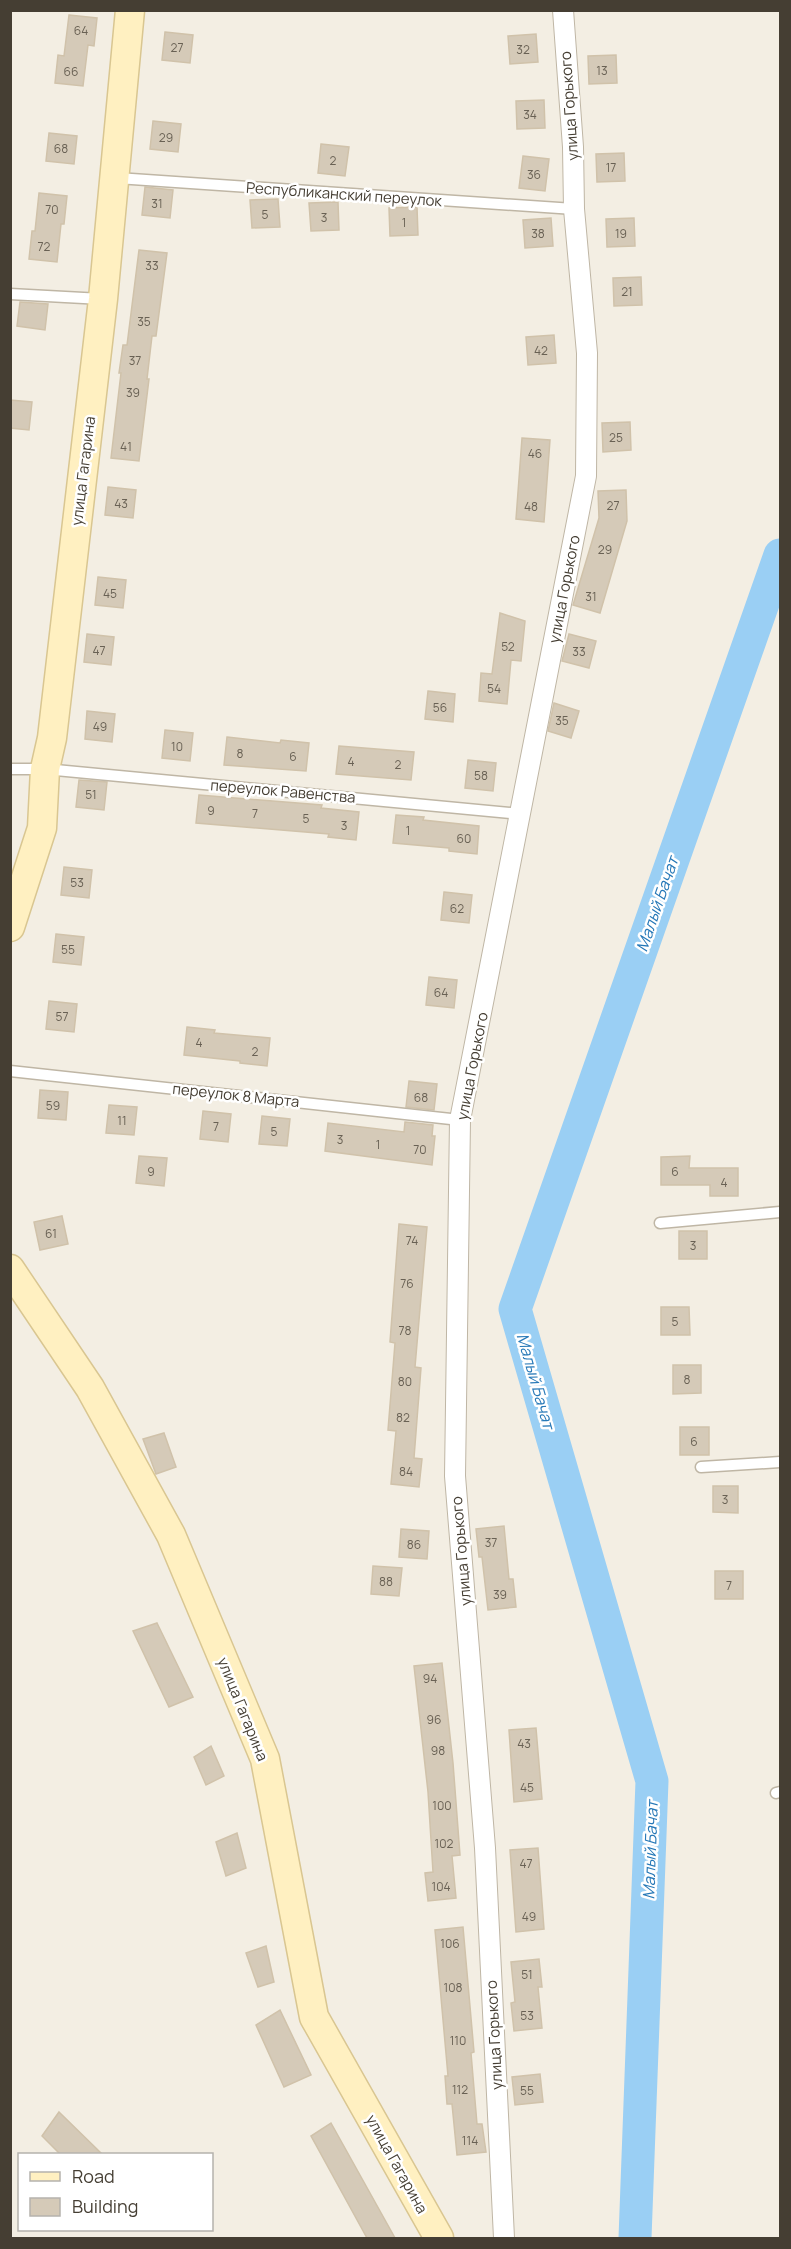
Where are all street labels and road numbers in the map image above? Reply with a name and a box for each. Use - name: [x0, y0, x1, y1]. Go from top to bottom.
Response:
- street label: улица Горького: [555, 50, 583, 161]
- street label: Республиканский переулок: [245, 177, 443, 211]
- street label: улица Гагарина: [66, 415, 100, 527]
- street label: улица Горького: [543, 533, 585, 645]
- street label: переулок Равенства: [210, 774, 356, 808]
- street label: улица Горького: [451, 1010, 493, 1122]
- street label: переулок 8 Марта: [171, 1078, 301, 1112]
- street label: улица Горького: [446, 1495, 476, 1607]
- street label: улица Гагарина: [213, 1654, 273, 1764]
- street label: улица Горького: [481, 1980, 507, 2090]
- street label: улица Гагарина: [361, 2111, 433, 2217]

